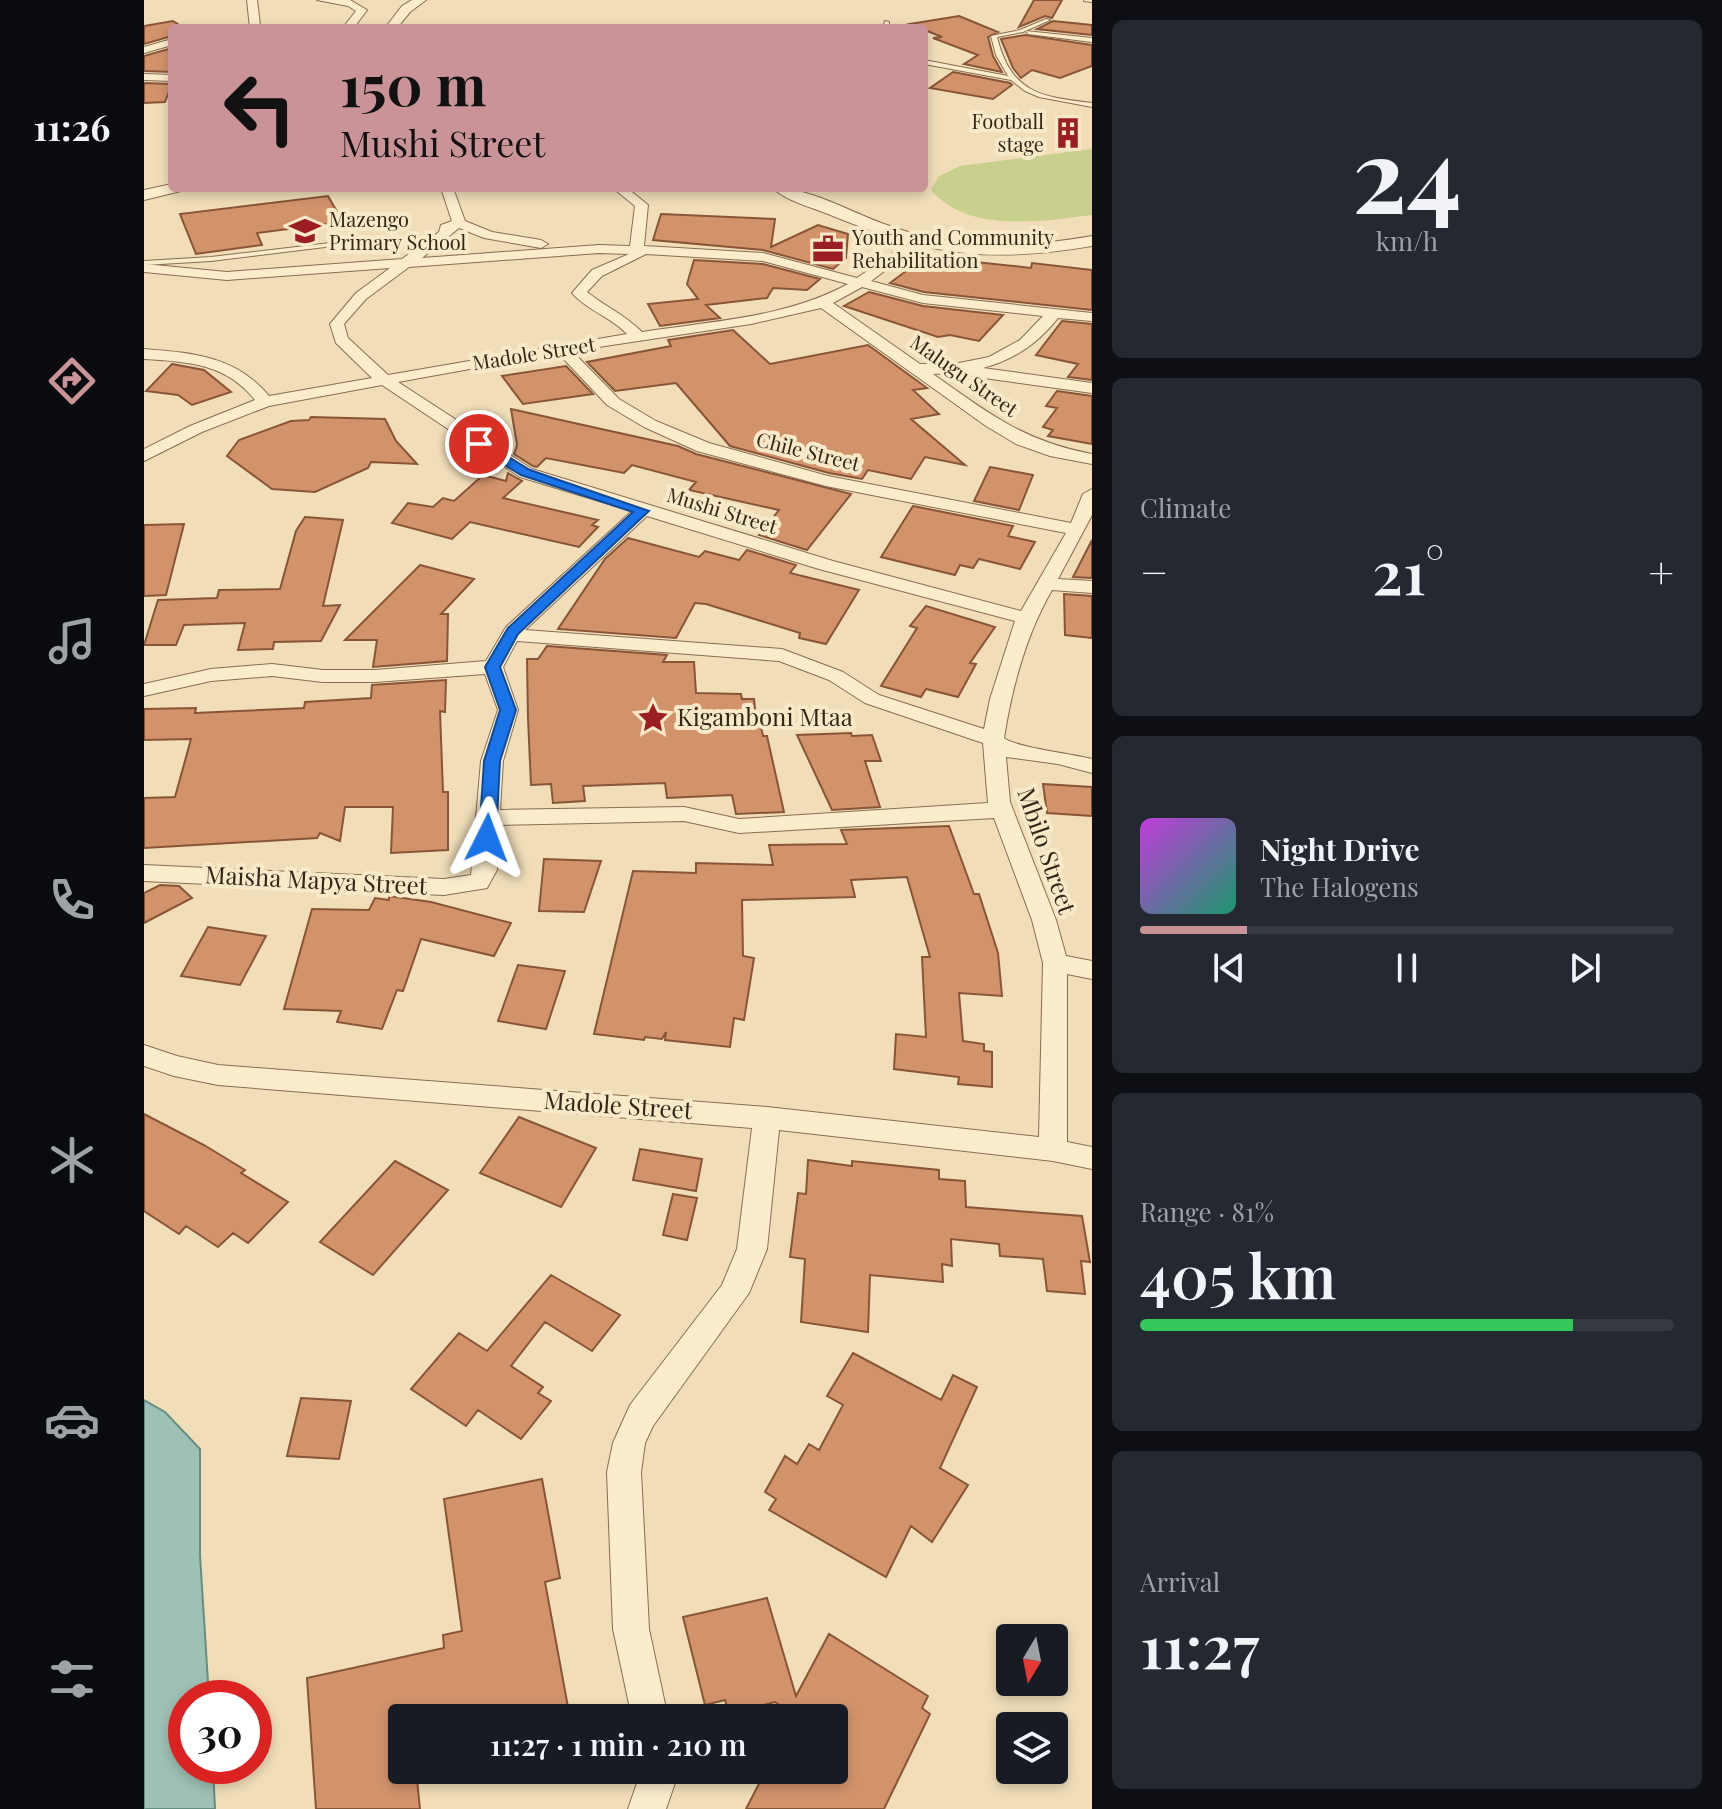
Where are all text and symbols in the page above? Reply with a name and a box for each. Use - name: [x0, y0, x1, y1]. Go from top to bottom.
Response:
- text: 150 m: [340, 46, 486, 121]
- icon: left: [208, 56, 312, 160]
- text: 24: [1352, 101, 1462, 240]
- text: 11:26: [33, 102, 111, 150]
- place label: Football stage: [971, 107, 1044, 157]
- building icon: Football stage: [1051, 116, 1085, 150]
- text: Mushi Street: [340, 118, 545, 166]
- place label: Mazengo Primary School: [329, 205, 467, 255]
- school or university icon: Mazengo Primary School: [288, 214, 322, 248]
- place label: Youth and Community Rehabilitation: [851, 223, 1054, 273]
- text: km/h: [1376, 223, 1438, 258]
- office icon: Youth and Community Rehabilitation: [811, 232, 845, 266]
- street label: Malugu Street: [906, 328, 1025, 422]
- street label: Madole Street: [470, 329, 598, 376]
- icon: directions: [44, 353, 100, 409]
- pin: [445, 410, 513, 478]
- icon: arrive: [457, 422, 501, 466]
- street label: Chile Street: [754, 425, 864, 477]
- street label: Mushi Street: [664, 480, 782, 539]
- text: Climate: [1140, 490, 1231, 525]
- text: 21°: [1372, 530, 1444, 610]
- text: −: [1140, 541, 1168, 600]
- text: +: [1648, 541, 1674, 600]
- icon: music: [44, 613, 100, 669]
- place label: Kigamboni Mtaa: [677, 700, 853, 732]
- place icon: Kigamboni Mtaa: [636, 701, 670, 735]
- street label: Mbilo Street: [1011, 783, 1085, 918]
- position arrow: [445, 796, 529, 880]
- text: Night Drive: [1260, 829, 1420, 869]
- street label: Maisha Mapya Street: [204, 857, 429, 901]
- text: The Halogens: [1260, 869, 1419, 904]
- icon: phone: [44, 872, 100, 928]
- icon: previous: [1207, 946, 1251, 990]
- icon: pause: [1385, 946, 1429, 990]
- icon: next: [1563, 946, 1607, 990]
- street label: Madole Street: [543, 1083, 694, 1125]
- icon: climate: [44, 1132, 100, 1188]
- text: Range · 81%: [1140, 1194, 1274, 1229]
- text: 405 km: [1140, 1234, 1336, 1314]
- icon: car: [44, 1392, 100, 1448]
- text: Arrival: [1140, 1564, 1220, 1599]
- text: 11:27: [1140, 1604, 1259, 1684]
- north arrow: [996, 1624, 1068, 1696]
- map controls: [996, 1624, 1068, 1784]
- icon: filters: [44, 1651, 100, 1707]
- speed limit sign: 30: [168, 1680, 272, 1784]
- button: layers: [996, 1712, 1068, 1784]
- text: 11:27 · 1 min · 210 m: [490, 1724, 746, 1764]

